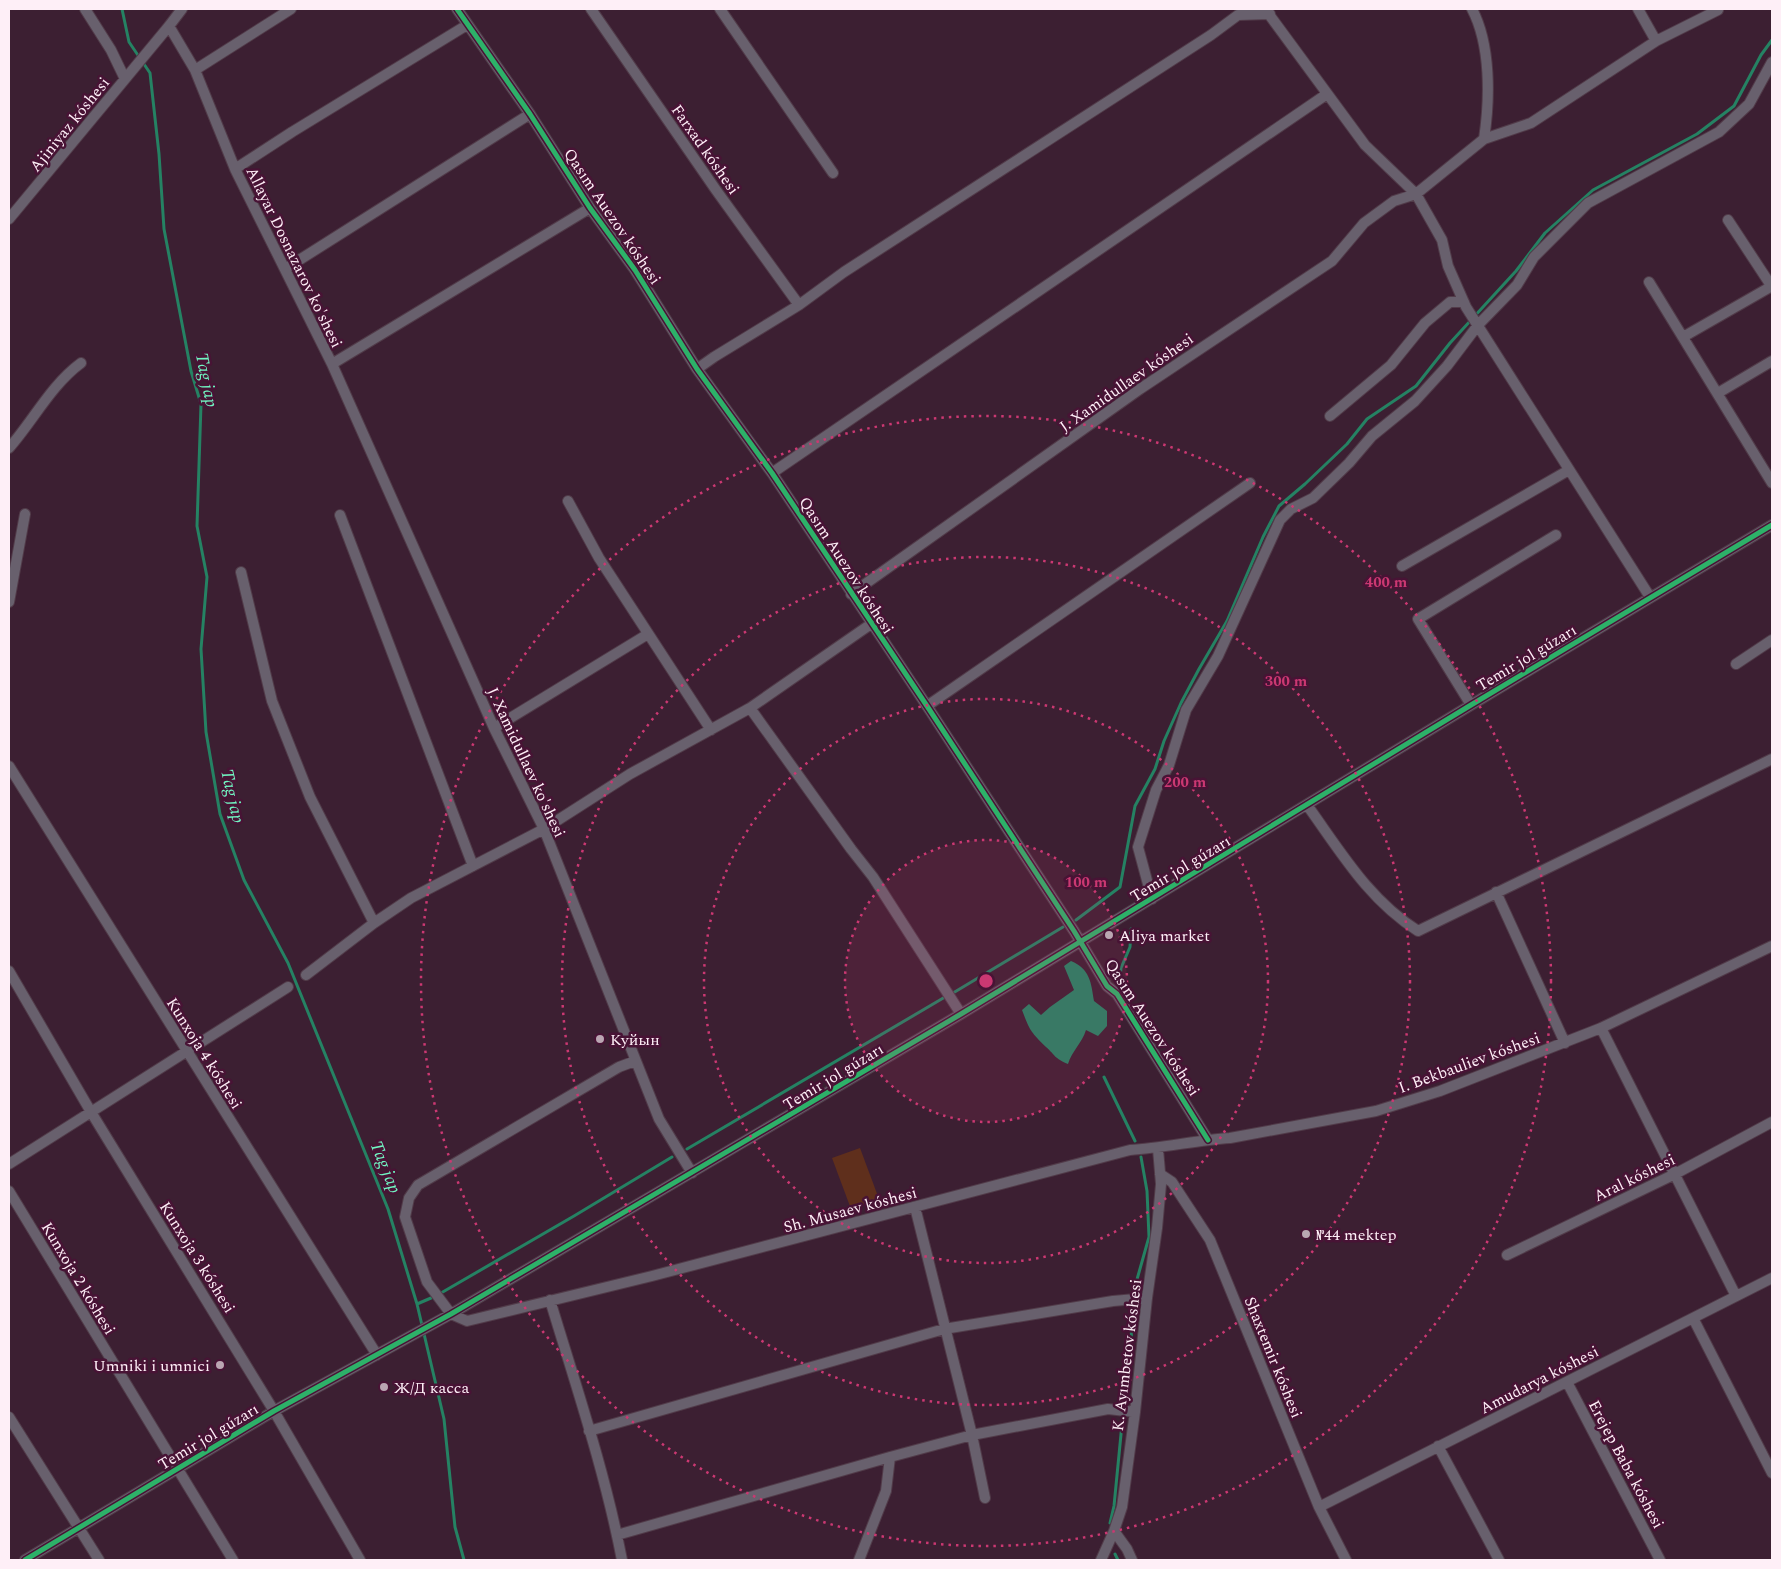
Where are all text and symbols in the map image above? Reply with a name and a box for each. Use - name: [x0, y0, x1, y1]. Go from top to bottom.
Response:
- street label: Ajiniyaz kóshesi: [24, 72, 116, 177]
- street label: Farxad kóshesi: [665, 100, 745, 200]
- street label: Qasım Auezov kóshesi: [558, 144, 667, 290]
- street label: Allayar Dosnazarov ko'shesi: [240, 163, 349, 352]
- street label: J. Xamidullaev kóshesi: [1054, 327, 1199, 438]
- water label: Tag jap: [188, 350, 225, 410]
- street label: Qasım Auezov kóshesi: [793, 492, 900, 639]
- text: 400 m: [1365, 571, 1408, 594]
- street label: Temir jol gúzarı: [1472, 618, 1581, 697]
- text: 300 m: [1265, 670, 1308, 693]
- street label: J. Xamidullaev ko'shesi: [481, 683, 571, 842]
- water label: Tag jap: [213, 766, 252, 826]
- text: 200 m: [1164, 771, 1207, 794]
- street label: Temir jol gúzarı: [1126, 829, 1235, 908]
- text: 100 m: [1065, 871, 1108, 894]
- place label: Aliya market: [1119, 924, 1210, 948]
- marker: Aliya market: [1103, 929, 1115, 941]
- street label: Qasım Auezov kóshesi: [1099, 954, 1206, 1101]
- centre of rings: [977, 972, 995, 990]
- street label: Kunxoja 4 kóshesi: [160, 993, 248, 1114]
- street label: I. Bekbauliev kóshesi: [1395, 1026, 1544, 1100]
- place label: Куйын: [610, 1028, 660, 1052]
- marker: Куйын: [594, 1033, 606, 1045]
- street label: Temir jol gúzarı: [779, 1037, 888, 1116]
- water label: Tag jap: [363, 1137, 408, 1198]
- street label: Aral kóshesi: [1590, 1148, 1679, 1208]
- street label: Sh. Musaev kóshesi: [781, 1181, 920, 1239]
- street label: Kunxoja 3 kóshesi: [153, 1197, 241, 1318]
- street label: Kunxoja 2 kóshesi: [35, 1218, 121, 1339]
- place label: №44 mektep: [1316, 1223, 1397, 1247]
- marker: №44 mektep: [1300, 1228, 1312, 1240]
- street label: K. Ayımbetov kóshesi: [1106, 1278, 1148, 1433]
- street label: Shaxtemir kóshesi: [1238, 1293, 1308, 1422]
- street label: Amudarya kóshesi: [1476, 1340, 1603, 1420]
- place label: Umniki i umnici: [93, 1354, 210, 1378]
- marker: Umniki i umnici: [214, 1359, 226, 1371]
- place label: Ж/Д касса: [394, 1376, 470, 1400]
- marker: Ж/Д касса: [378, 1381, 390, 1393]
- street label: Erejep Baba kóshesi: [1582, 1396, 1670, 1533]
- street label: Temir jol gúzarı: [154, 1397, 263, 1476]

